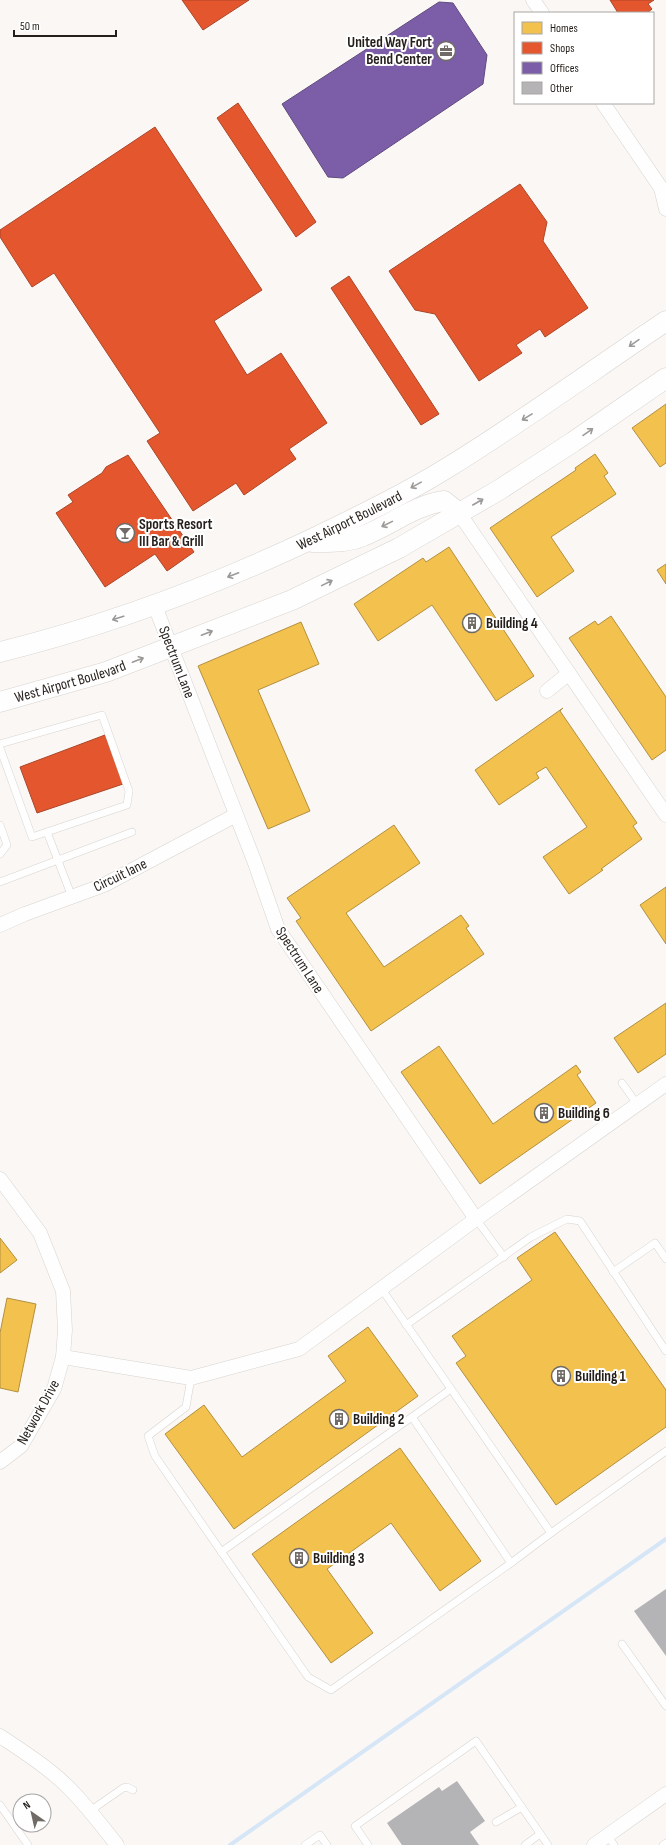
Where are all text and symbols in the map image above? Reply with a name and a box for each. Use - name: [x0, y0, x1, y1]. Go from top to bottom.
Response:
- scale bar: [14, 12, 116, 38]
- legend: [514, 12, 654, 104]
- text: 50 m: [20, 19, 40, 34]
- text: Homes: [550, 21, 578, 36]
- place label: United Way Fort Bend Center: [347, 33, 432, 69]
- office icon: United Way Fort Bend Center: [435, 40, 457, 62]
- text: Shops: [550, 41, 575, 56]
- text: Offices: [550, 61, 579, 76]
- text: Other: [550, 81, 574, 96]
- one-way arrow: [628, 339, 639, 347]
- one-way arrow: [521, 414, 533, 422]
- one-way arrow: [582, 428, 593, 436]
- one-way arrow: [410, 482, 422, 490]
- street label: West Airport Boulevard: [294, 487, 405, 555]
- one-way arrow: [472, 498, 483, 506]
- place label: Sports Resort III Bar & Grill: [139, 515, 213, 551]
- one-way arrow: [382, 521, 394, 528]
- bar icon: Sports Resort III Bar & Grill: [114, 522, 136, 544]
- one-way arrow: [227, 572, 239, 580]
- one-way arrow: [321, 579, 333, 586]
- building icon: Building 4: [461, 612, 483, 634]
- one-way arrow: [112, 614, 124, 622]
- place label: Building 4: [486, 614, 538, 633]
- street label: Spectrum Lane: [154, 624, 199, 701]
- one-way arrow: [200, 629, 212, 637]
- one-way arrow: [132, 655, 144, 663]
- street label: West Airport Boulevard: [12, 656, 129, 707]
- street label: Circuit lane: [90, 854, 150, 897]
- street label: Spectrum Lane: [271, 923, 328, 997]
- building icon: Building 6: [533, 1102, 555, 1124]
- place label: Building 6: [558, 1104, 610, 1123]
- building icon: Building 1: [550, 1365, 572, 1387]
- place label: Building 1: [575, 1367, 626, 1386]
- street label: Network Drive: [13, 1376, 64, 1448]
- building icon: Building 2: [328, 1408, 350, 1430]
- place label: Building 2: [353, 1410, 404, 1429]
- building icon: Building 3: [288, 1547, 310, 1569]
- place label: Building 3: [313, 1549, 365, 1568]
- north arrow: [12, 1793, 52, 1833]
- text: N: [21, 1798, 33, 1812]

